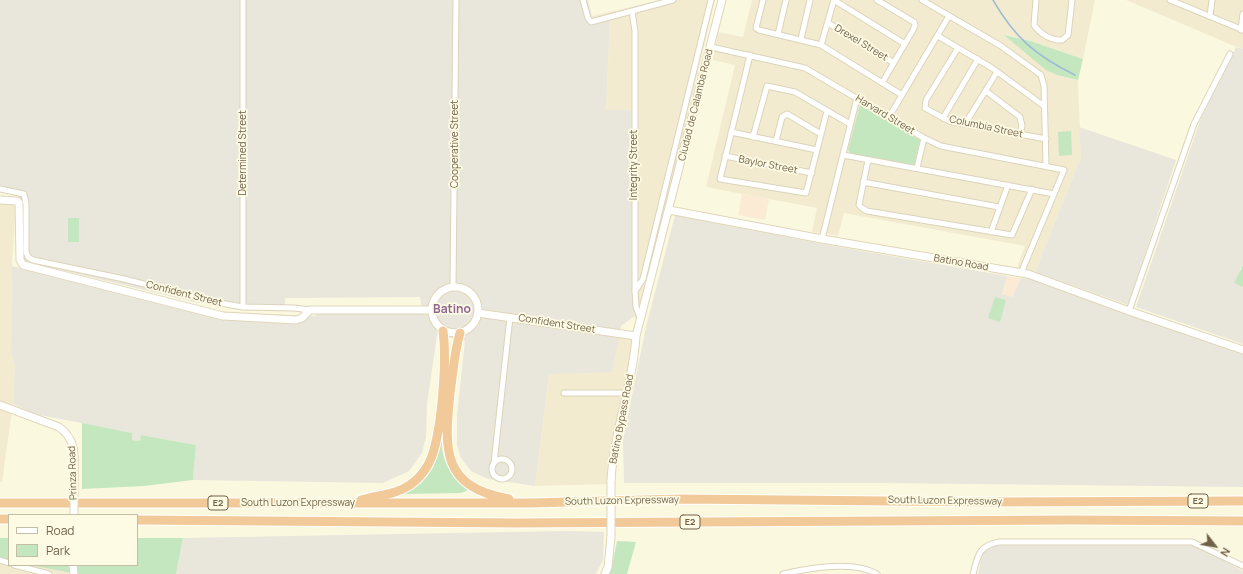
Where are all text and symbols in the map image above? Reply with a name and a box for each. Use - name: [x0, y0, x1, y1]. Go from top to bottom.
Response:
- street label: Drexel Street: [832, 22, 890, 64]
- street label: Ciudad de Calamba Road: [676, 48, 716, 162]
- street label: Harvard Street: [853, 93, 917, 137]
- street label: Cooperative Street: [449, 100, 461, 188]
- street label: Determined Street: [237, 110, 249, 196]
- street label: Columbia Street: [948, 113, 1024, 141]
- street label: Integrity Street: [628, 130, 640, 200]
- street label: Baylor Street: [737, 153, 799, 177]
- street label: Batino Road: [933, 252, 989, 274]
- street label: Confident Street: [145, 279, 223, 309]
- district label: Batino: [433, 303, 471, 317]
- street label: Confident Street: [518, 312, 596, 336]
- street label: Batino Bypass Road: [607, 373, 637, 465]
- street label: Prinza Road: [66, 446, 80, 500]
- street label: South Luzon Expressway: [565, 494, 679, 508]
- street label: South Luzon Expressway: [888, 494, 1002, 508]
- road number: E2: [1188, 494, 1208, 508]
- road number: E2: [208, 496, 228, 510]
- street label: South Luzon Expressway: [241, 497, 355, 509]
- legend: [8, 514, 138, 566]
- road number: E2: [680, 515, 700, 529]
- text: Road: [46, 522, 74, 539]
- north arrow: [1195, 526, 1235, 566]
- text: Park: [46, 542, 70, 559]
- text: N: [1217, 545, 1234, 560]

